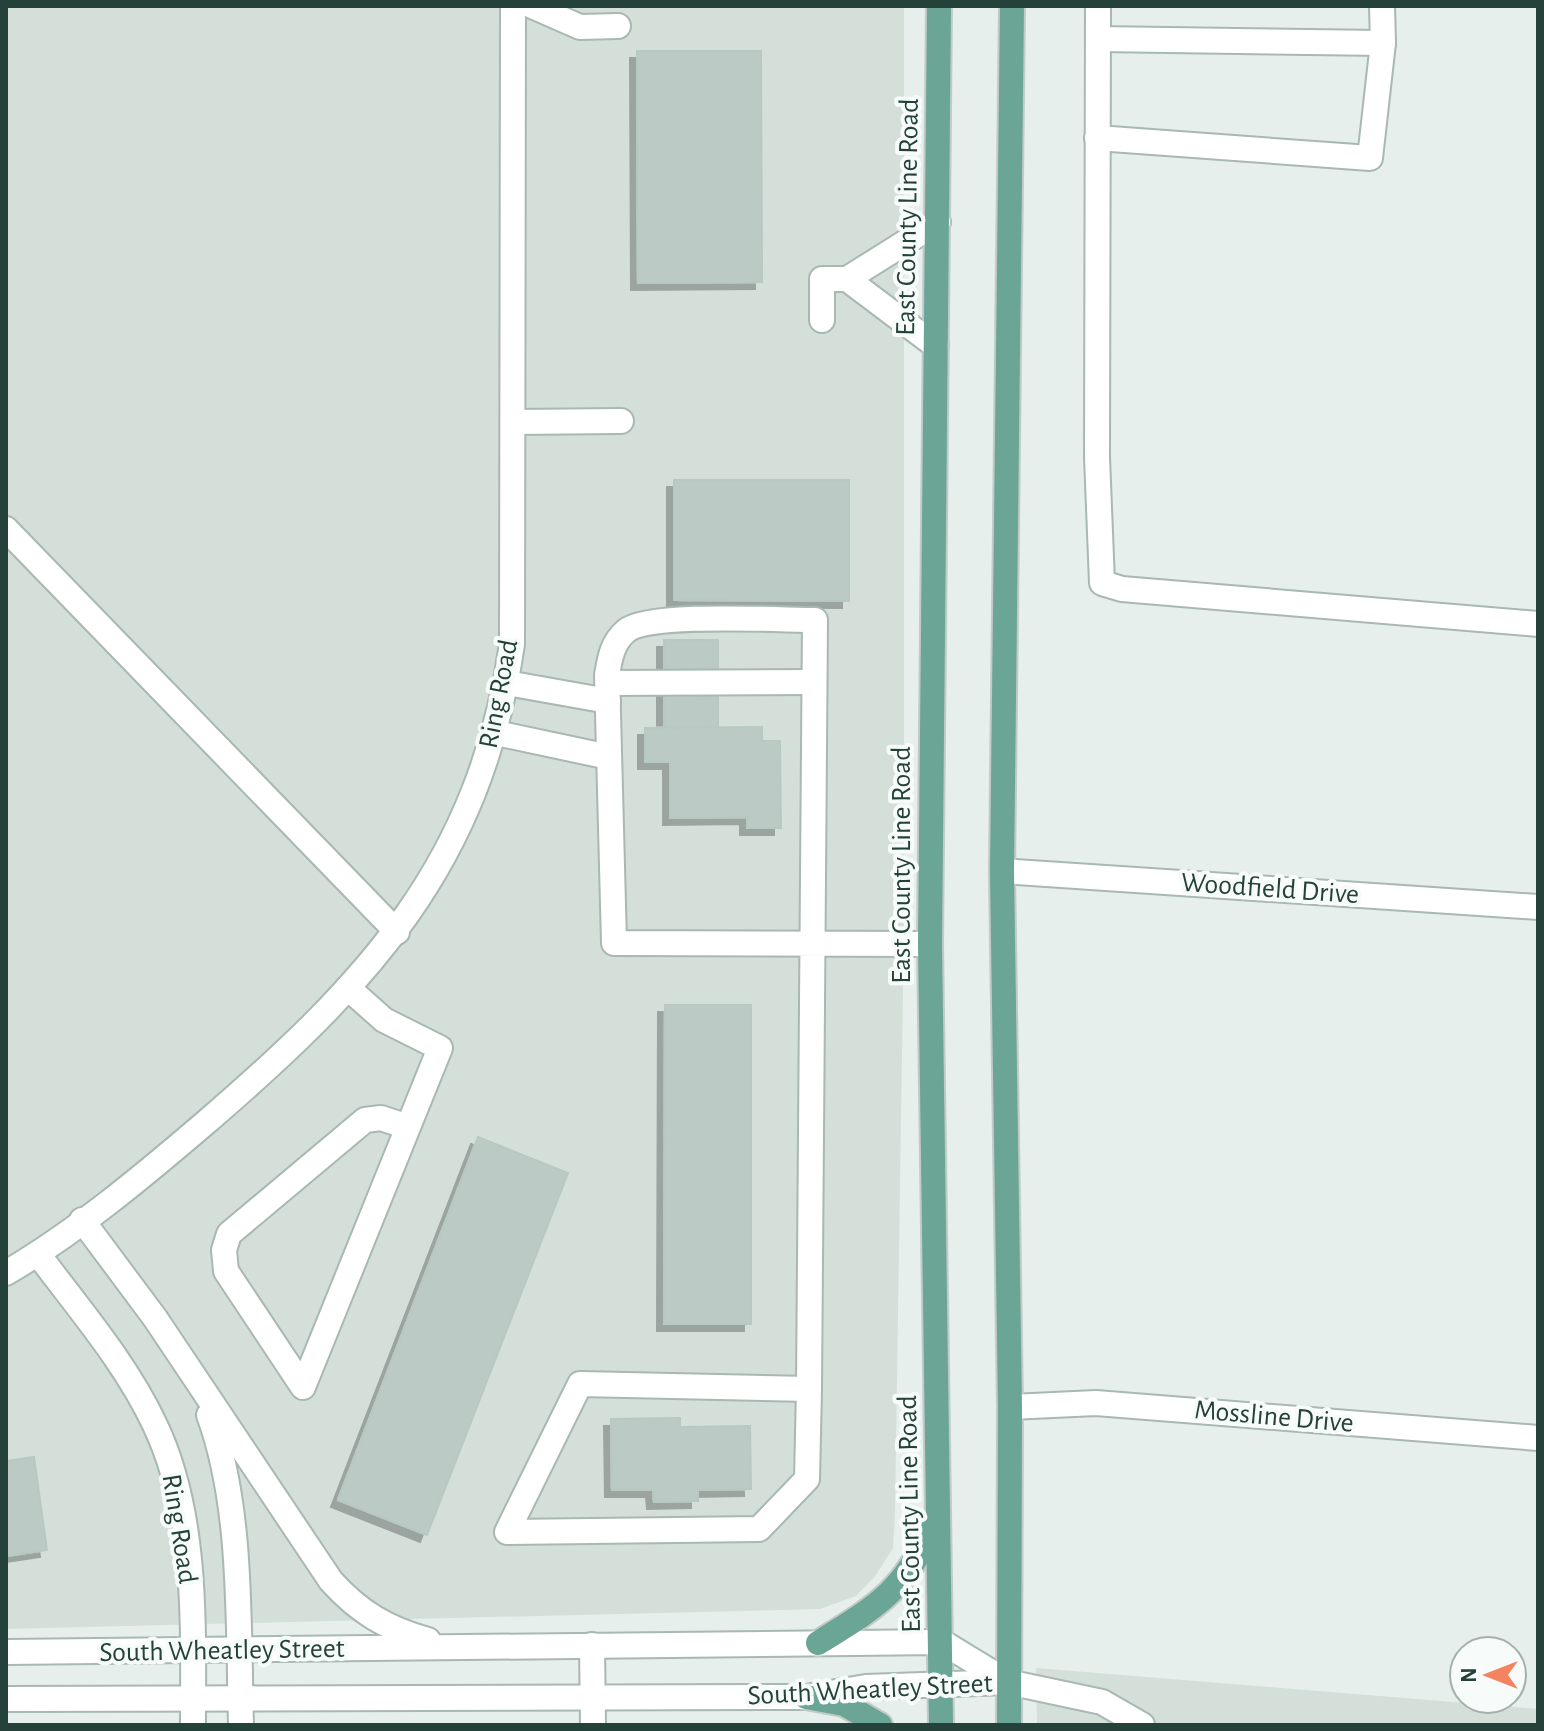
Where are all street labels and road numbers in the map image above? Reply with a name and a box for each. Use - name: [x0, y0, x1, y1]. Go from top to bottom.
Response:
- street label: East County Line Road: [892, 98, 924, 336]
- street label: Ring Road: [475, 637, 523, 751]
- street label: East County Line Road: [888, 746, 916, 984]
- street label: Woodfield Drive: [1180, 869, 1360, 909]
- street label: East County Line Road: [894, 1395, 926, 1633]
- street label: Mossline Drive: [1193, 1396, 1355, 1438]
- street label: Ring Road: [157, 1472, 201, 1586]
- street label: South Wheatley Street: [99, 1635, 345, 1667]
- street label: South Wheatley Street: [747, 1670, 993, 1710]

